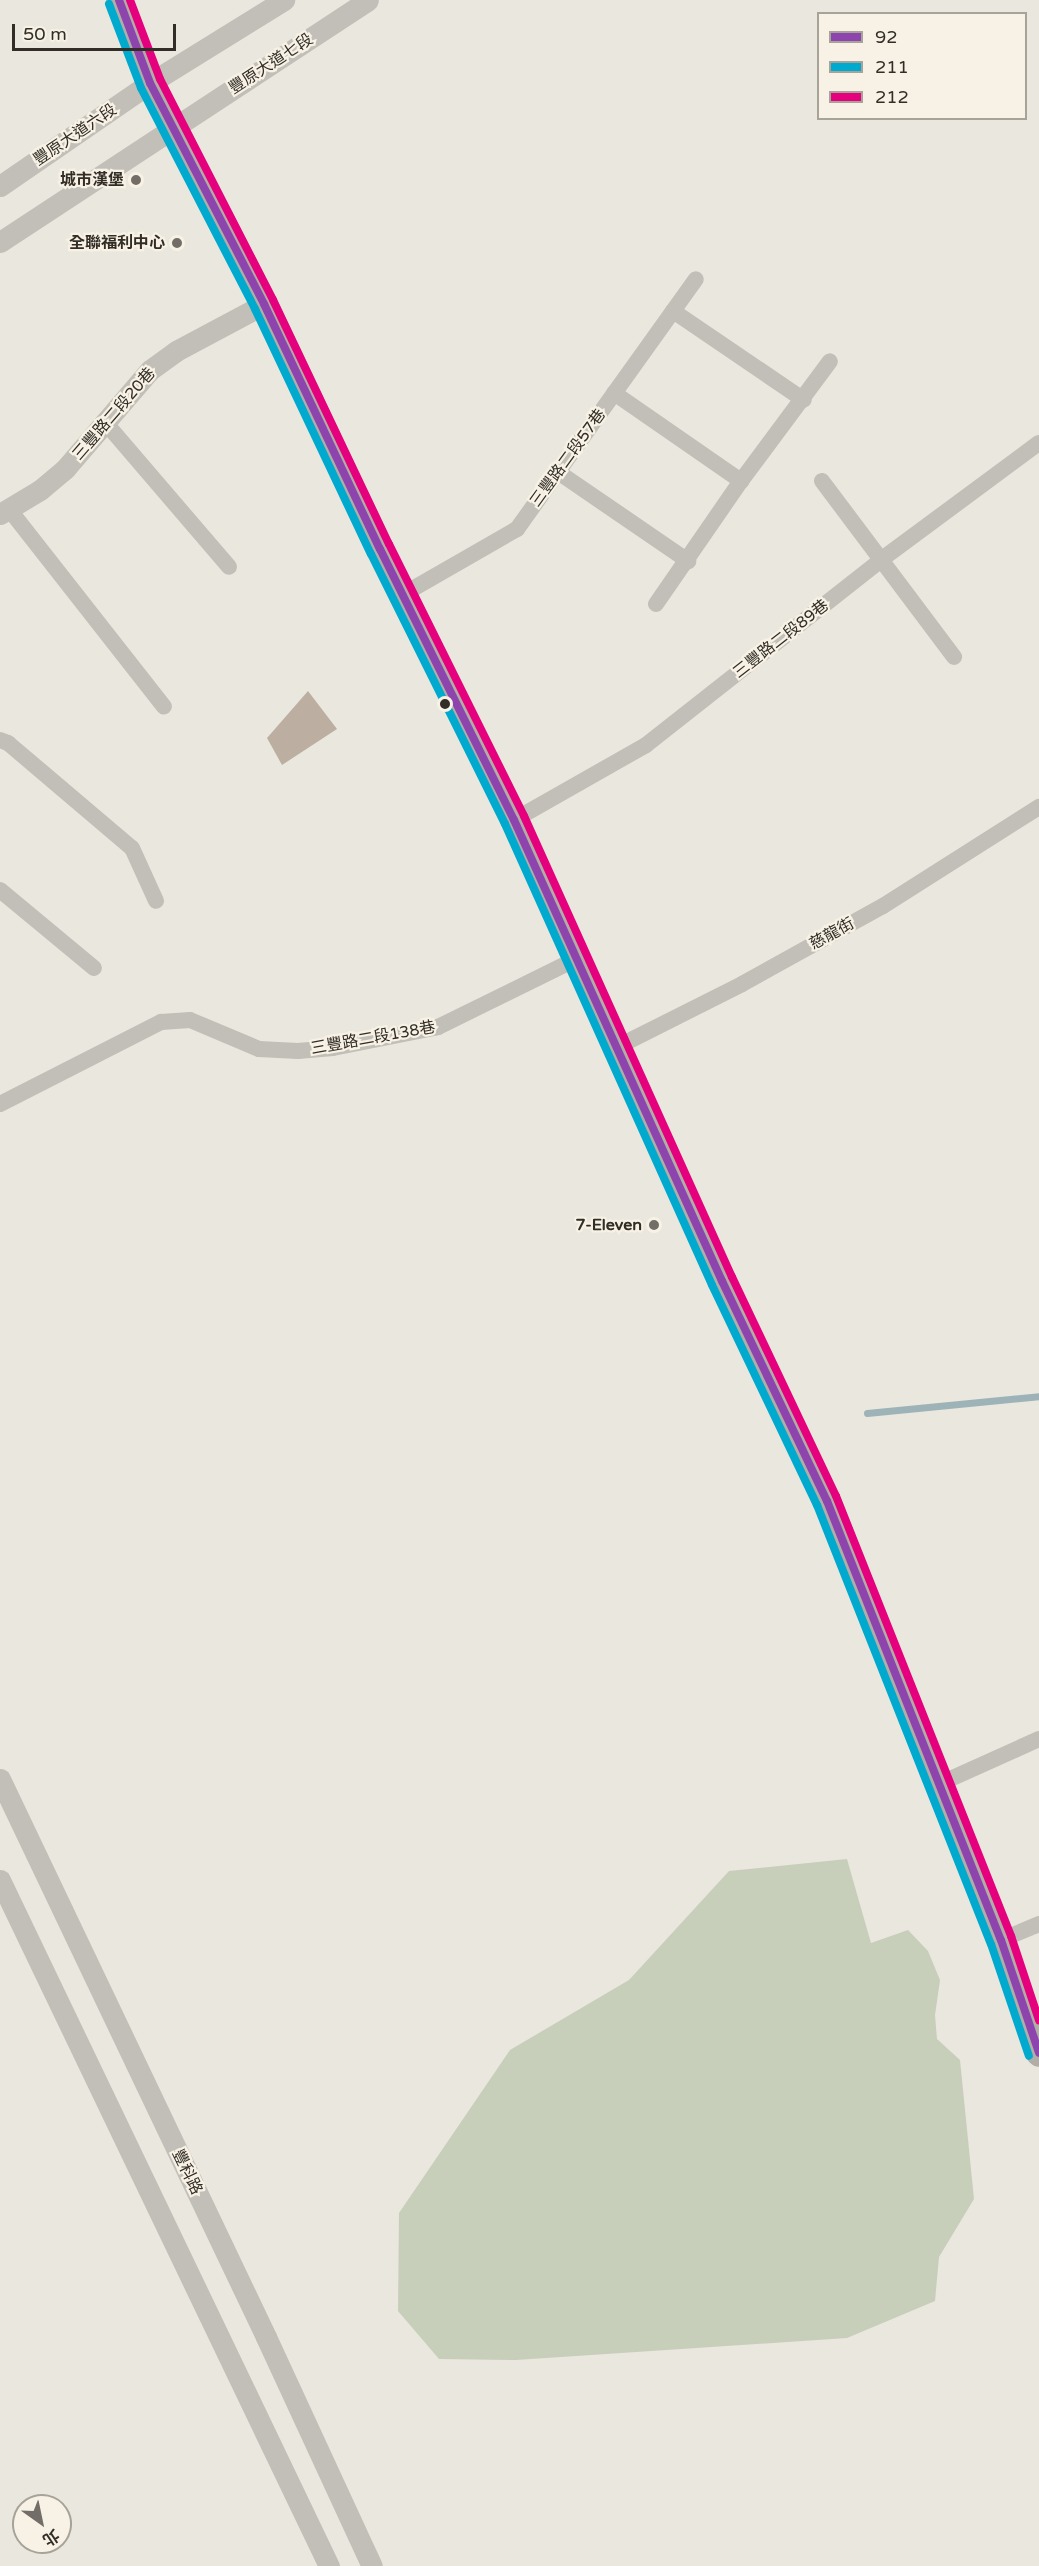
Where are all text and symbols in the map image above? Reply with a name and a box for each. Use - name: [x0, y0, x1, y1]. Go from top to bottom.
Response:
- scale bar: [15, 12, 178, 50]
- legend: [817, 12, 1027, 120]
- text: 50 m: [23, 23, 67, 45]
- text: 92: [875, 26, 898, 48]
- street label: 豐原大道七段: [226, 30, 316, 98]
- text: 211: [875, 56, 909, 78]
- text: 212: [875, 86, 909, 108]
- street label: 豐原大道六段: [30, 100, 120, 170]
- place label: 城市漢堡: [60, 170, 124, 190]
- marker: 城市漢堡: [129, 173, 143, 187]
- place label: 全聯福利中心: [69, 233, 165, 253]
- marker: 全聯福利中心: [170, 236, 184, 250]
- street label: 三豐路二段20巷: [69, 364, 159, 464]
- street label: 三豐路二段57巷: [526, 405, 610, 511]
- street label: 三豐路二段89巷: [729, 596, 833, 682]
- unlabelled marker: [439, 698, 451, 710]
- street label: 慈龍街: [806, 914, 858, 954]
- street label: 三豐路二段138巷: [309, 1018, 437, 1058]
- place label: 7-Eleven: [575, 1215, 642, 1235]
- marker: 7-Eleven: [647, 1218, 661, 1232]
- street label: 豐科路: [168, 2146, 206, 2198]
- north arrow: [12, 2494, 72, 2554]
- text: 北: [39, 2525, 63, 2550]

